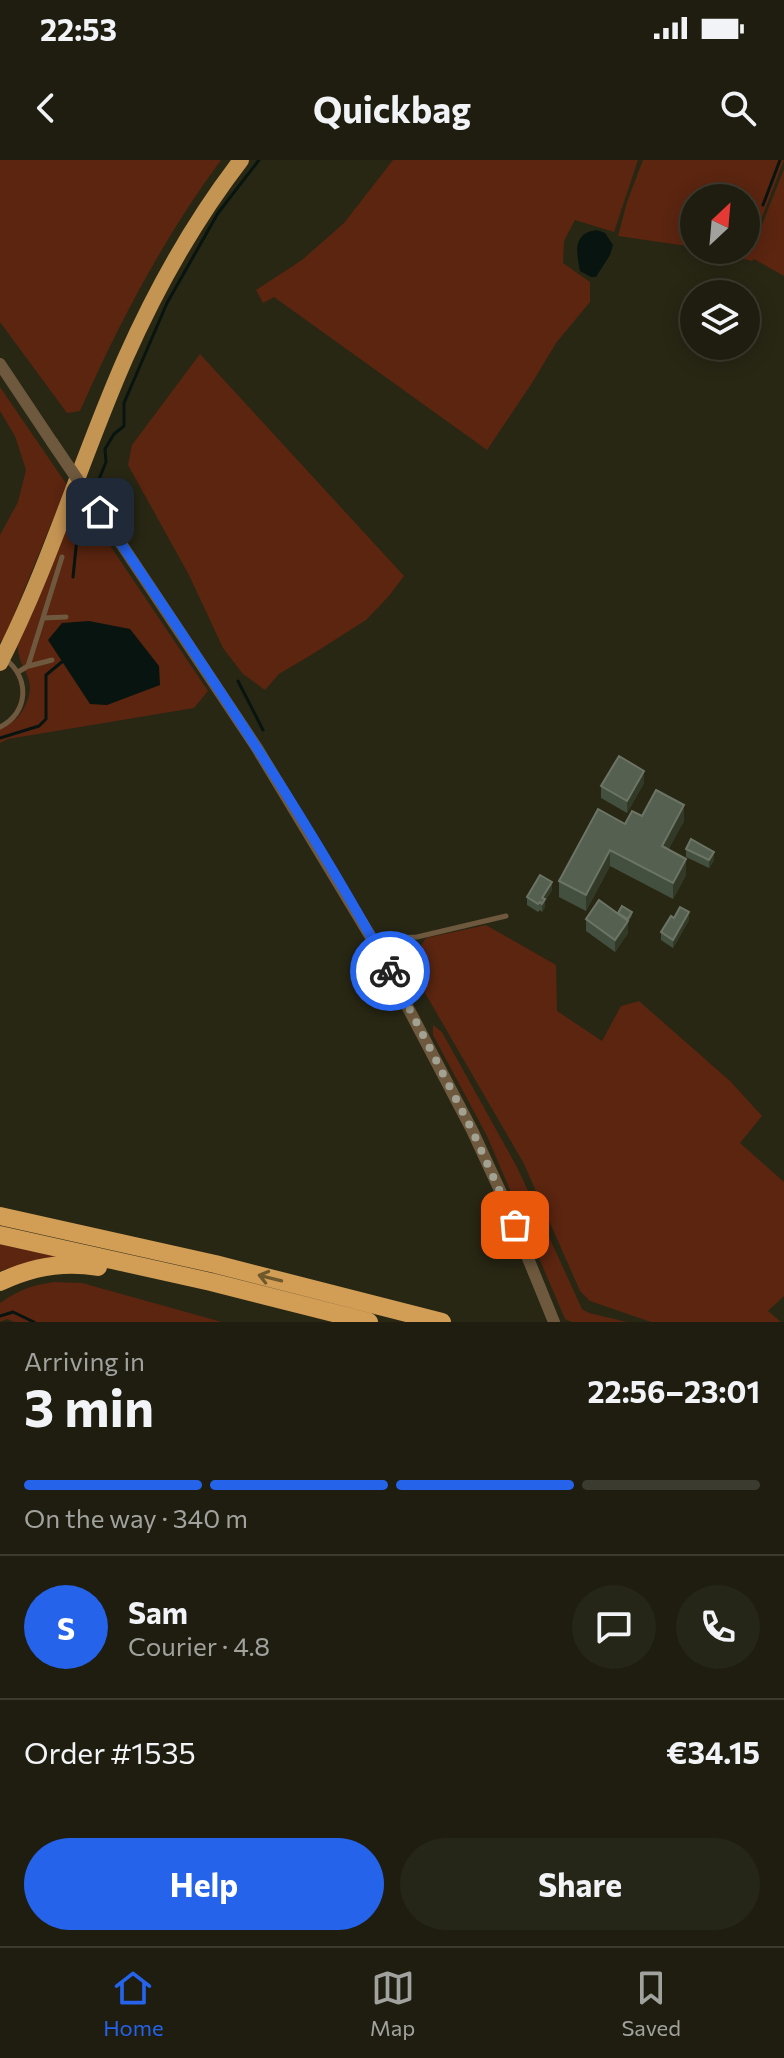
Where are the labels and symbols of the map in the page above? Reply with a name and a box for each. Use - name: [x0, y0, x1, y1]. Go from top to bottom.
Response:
- north arrow: [680, 184, 760, 264]
- pin: [66, 478, 134, 546]
- courier: [350, 931, 430, 1011]
- pin: [481, 1191, 549, 1259]
- one-way arrow: [257, 1270, 283, 1285]

